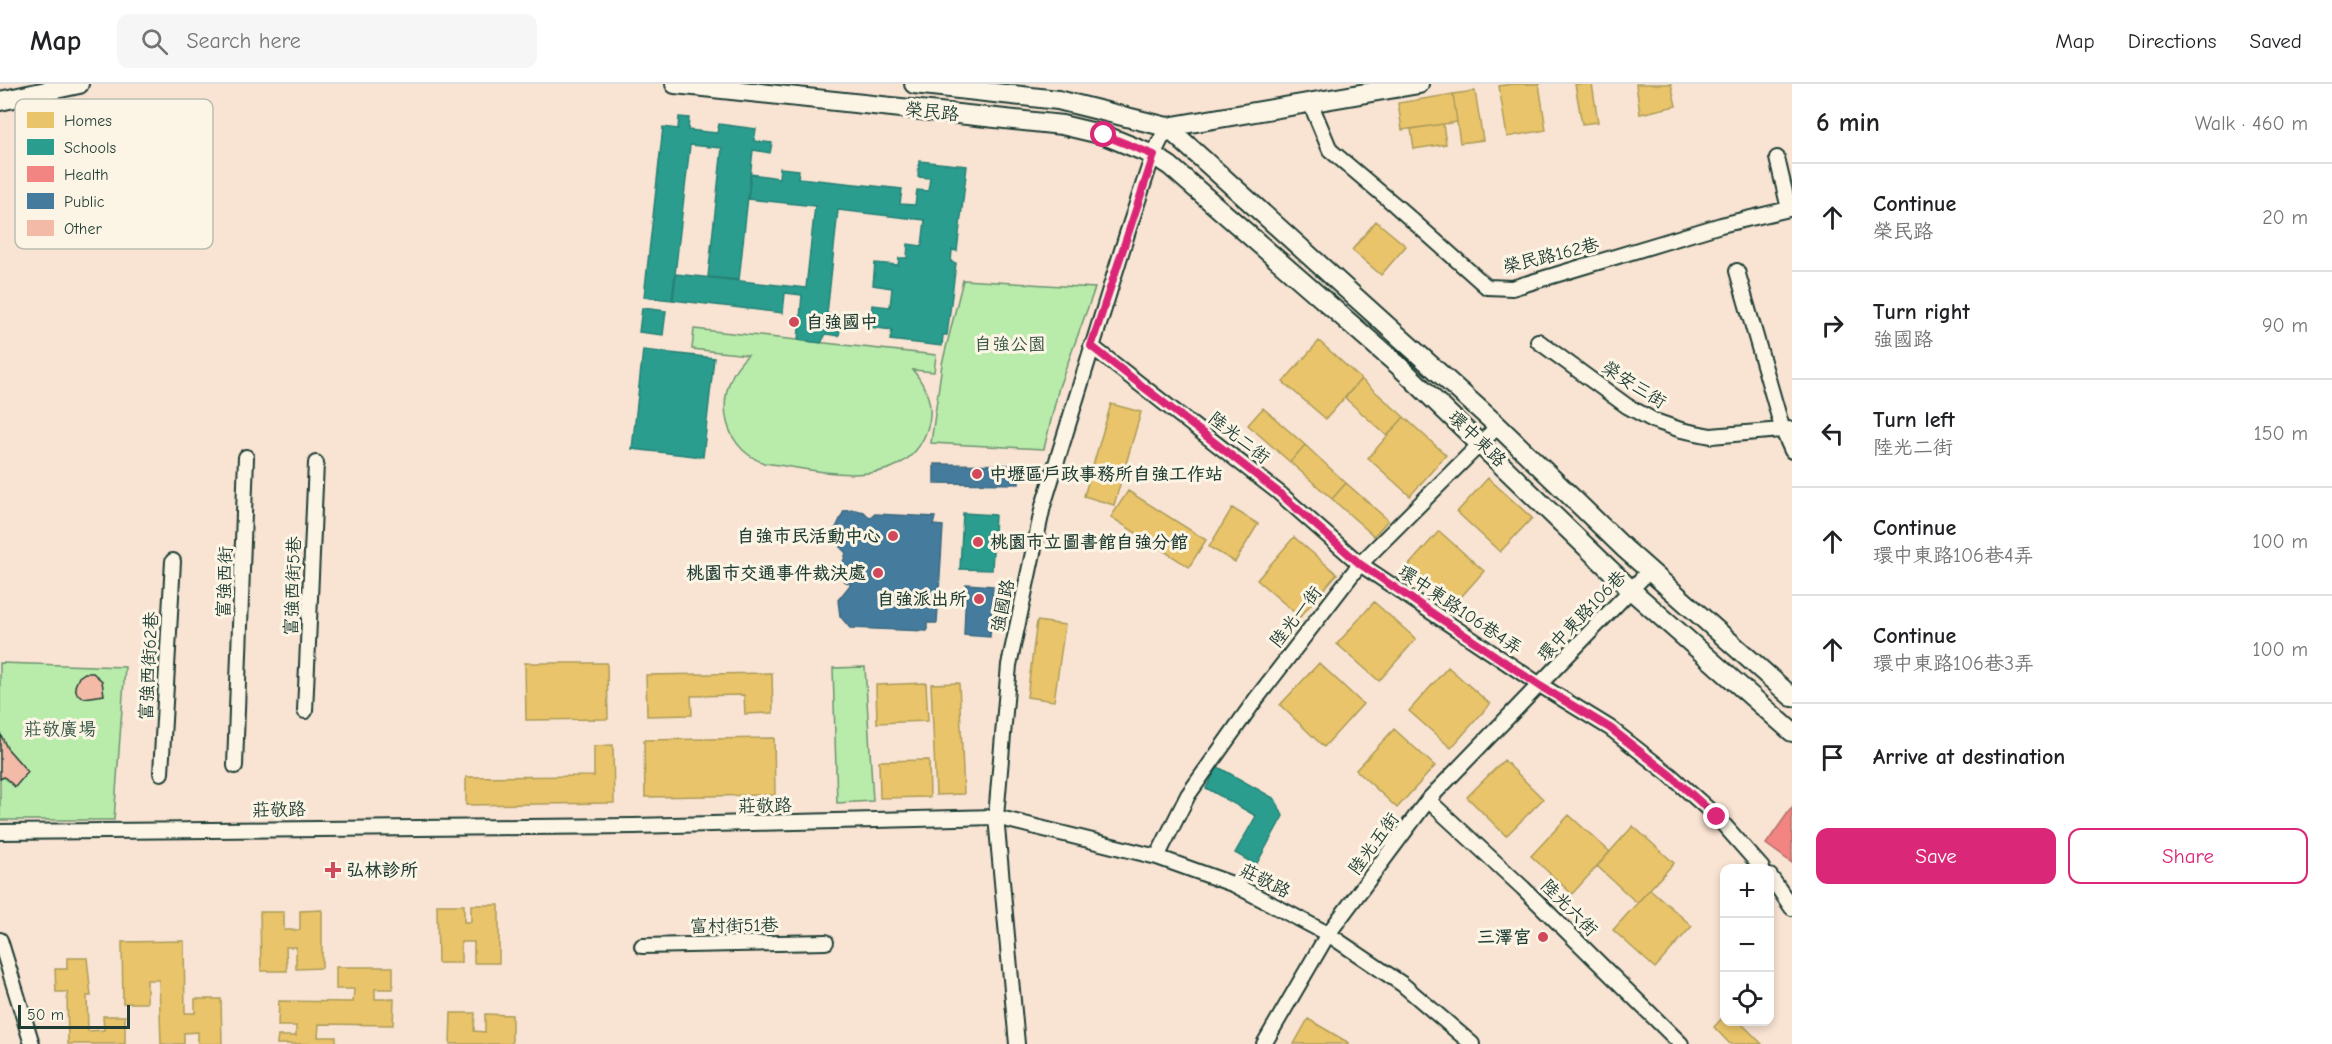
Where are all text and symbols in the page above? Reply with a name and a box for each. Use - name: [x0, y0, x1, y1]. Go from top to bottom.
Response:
- search box: [117, 14, 537, 68]
- text: Map: [30, 25, 81, 57]
- icon: search: [138, 25, 171, 58]
- text: Search here: [186, 28, 301, 54]
- text: Map: [2055, 29, 2095, 53]
- text: Directions: [2128, 29, 2217, 53]
- text: Saved: [2250, 29, 2302, 53]
- legend: [15, 99, 213, 249]
- street label: 榮民路: [904, 99, 960, 125]
- text: 6 min: [1816, 108, 1880, 138]
- text: Homes: [64, 112, 112, 130]
- text: Walk · 460 m: [2195, 112, 2308, 135]
- route start: [1090, 121, 1116, 147]
- text: Schools: [64, 139, 117, 157]
- text: Health: [64, 166, 109, 184]
- text: Continue: [1873, 191, 1956, 217]
- text: Public: [64, 193, 105, 211]
- icon: ahead: [1816, 201, 1849, 234]
- text: 20 m: [2262, 206, 2308, 229]
- text: Other: [64, 220, 102, 238]
- text: 榮民路: [1873, 220, 1933, 243]
- street label: 榮民路162巷: [1501, 234, 1601, 278]
- text: Turn right: [1873, 299, 1970, 325]
- icon: right: [1816, 309, 1849, 342]
- place label: 自強國中: [806, 312, 878, 333]
- text: 90 m: [2262, 314, 2308, 337]
- marker: 自強國中: [787, 315, 801, 329]
- text: 強國路: [1873, 328, 1933, 351]
- park label: 自強公園: [974, 334, 1046, 355]
- street label: 榮安三街: [1598, 357, 1670, 413]
- street label: 環中東路: [1444, 406, 1510, 472]
- text: Turn left: [1873, 407, 1955, 433]
- street label: 陸光二街: [1204, 408, 1274, 468]
- icon: left: [1816, 417, 1849, 450]
- text: 150 m: [2254, 422, 2308, 445]
- text: 陸光二街: [1873, 436, 1953, 459]
- place label: 中壢區戶政事務所自強工作站: [989, 464, 1223, 485]
- marker: 中壢區戶政事務所自強工作站: [970, 467, 984, 481]
- text: Continue: [1873, 515, 1956, 541]
- icon: ahead: [1816, 525, 1849, 558]
- place label: 自強市民活動中心: [737, 526, 881, 547]
- marker: 自強市民活動中心: [886, 529, 900, 543]
- text: 100 m: [2253, 530, 2308, 553]
- place label: 桃園市立圖書館自強分館: [990, 532, 1188, 553]
- marker: 桃園市立圖書館自強分館: [971, 535, 985, 549]
- street label: 富強西街5巷: [281, 536, 305, 636]
- text: 環中東路106巷4弄: [1873, 544, 2034, 567]
- street label: 富強西街: [213, 546, 237, 618]
- street label: 環中東路106巷4弄: [1394, 561, 1526, 659]
- place label: 桃園市交通事件裁決處: [686, 563, 866, 584]
- marker: 桃園市交通事件裁決處: [871, 566, 885, 580]
- street label: 環中東路106巷: [1534, 566, 1630, 666]
- street label: 強國路: [987, 577, 1019, 635]
- street label: 陸光一街: [1266, 582, 1326, 652]
- place label: 自強派出所: [877, 589, 967, 610]
- marker: 自強派出所: [972, 592, 986, 606]
- street label: 富強西街62巷: [136, 611, 162, 721]
- text: Continue: [1873, 623, 1956, 649]
- icon: ahead: [1816, 633, 1849, 666]
- text: 100 m: [2253, 638, 2308, 661]
- text: 環中東路106巷3弄: [1873, 652, 2034, 675]
- park label: 莊敬廣場: [24, 719, 96, 740]
- icon: arrive: [1816, 741, 1849, 774]
- text: Arrive at destination: [1873, 744, 2065, 770]
- street label: 莊敬路: [738, 795, 792, 817]
- street label: 莊敬路: [252, 799, 306, 821]
- route end: [1703, 803, 1729, 829]
- street label: 陸光五街: [1344, 809, 1404, 879]
- button: Save: [1816, 828, 2056, 884]
- button: Share: [2068, 828, 2308, 884]
- street label: 莊敬路: [1236, 859, 1294, 903]
- place label: 弘林診所: [346, 860, 418, 881]
- marker: 弘林診所: [324, 861, 342, 879]
- map controls: [1720, 864, 1774, 1026]
- button: +: [1720, 864, 1774, 918]
- street label: 陸光六街: [1536, 875, 1602, 941]
- street label: 富村街51巷: [689, 915, 779, 937]
- button: −: [1720, 918, 1774, 972]
- place label: 三澤宮: [1477, 927, 1531, 948]
- marker: 三澤宮: [1536, 930, 1550, 944]
- button: locate: [1720, 972, 1774, 1026]
- scale bar: [18, 1002, 130, 1030]
- text: 50 m: [27, 1006, 64, 1024]

